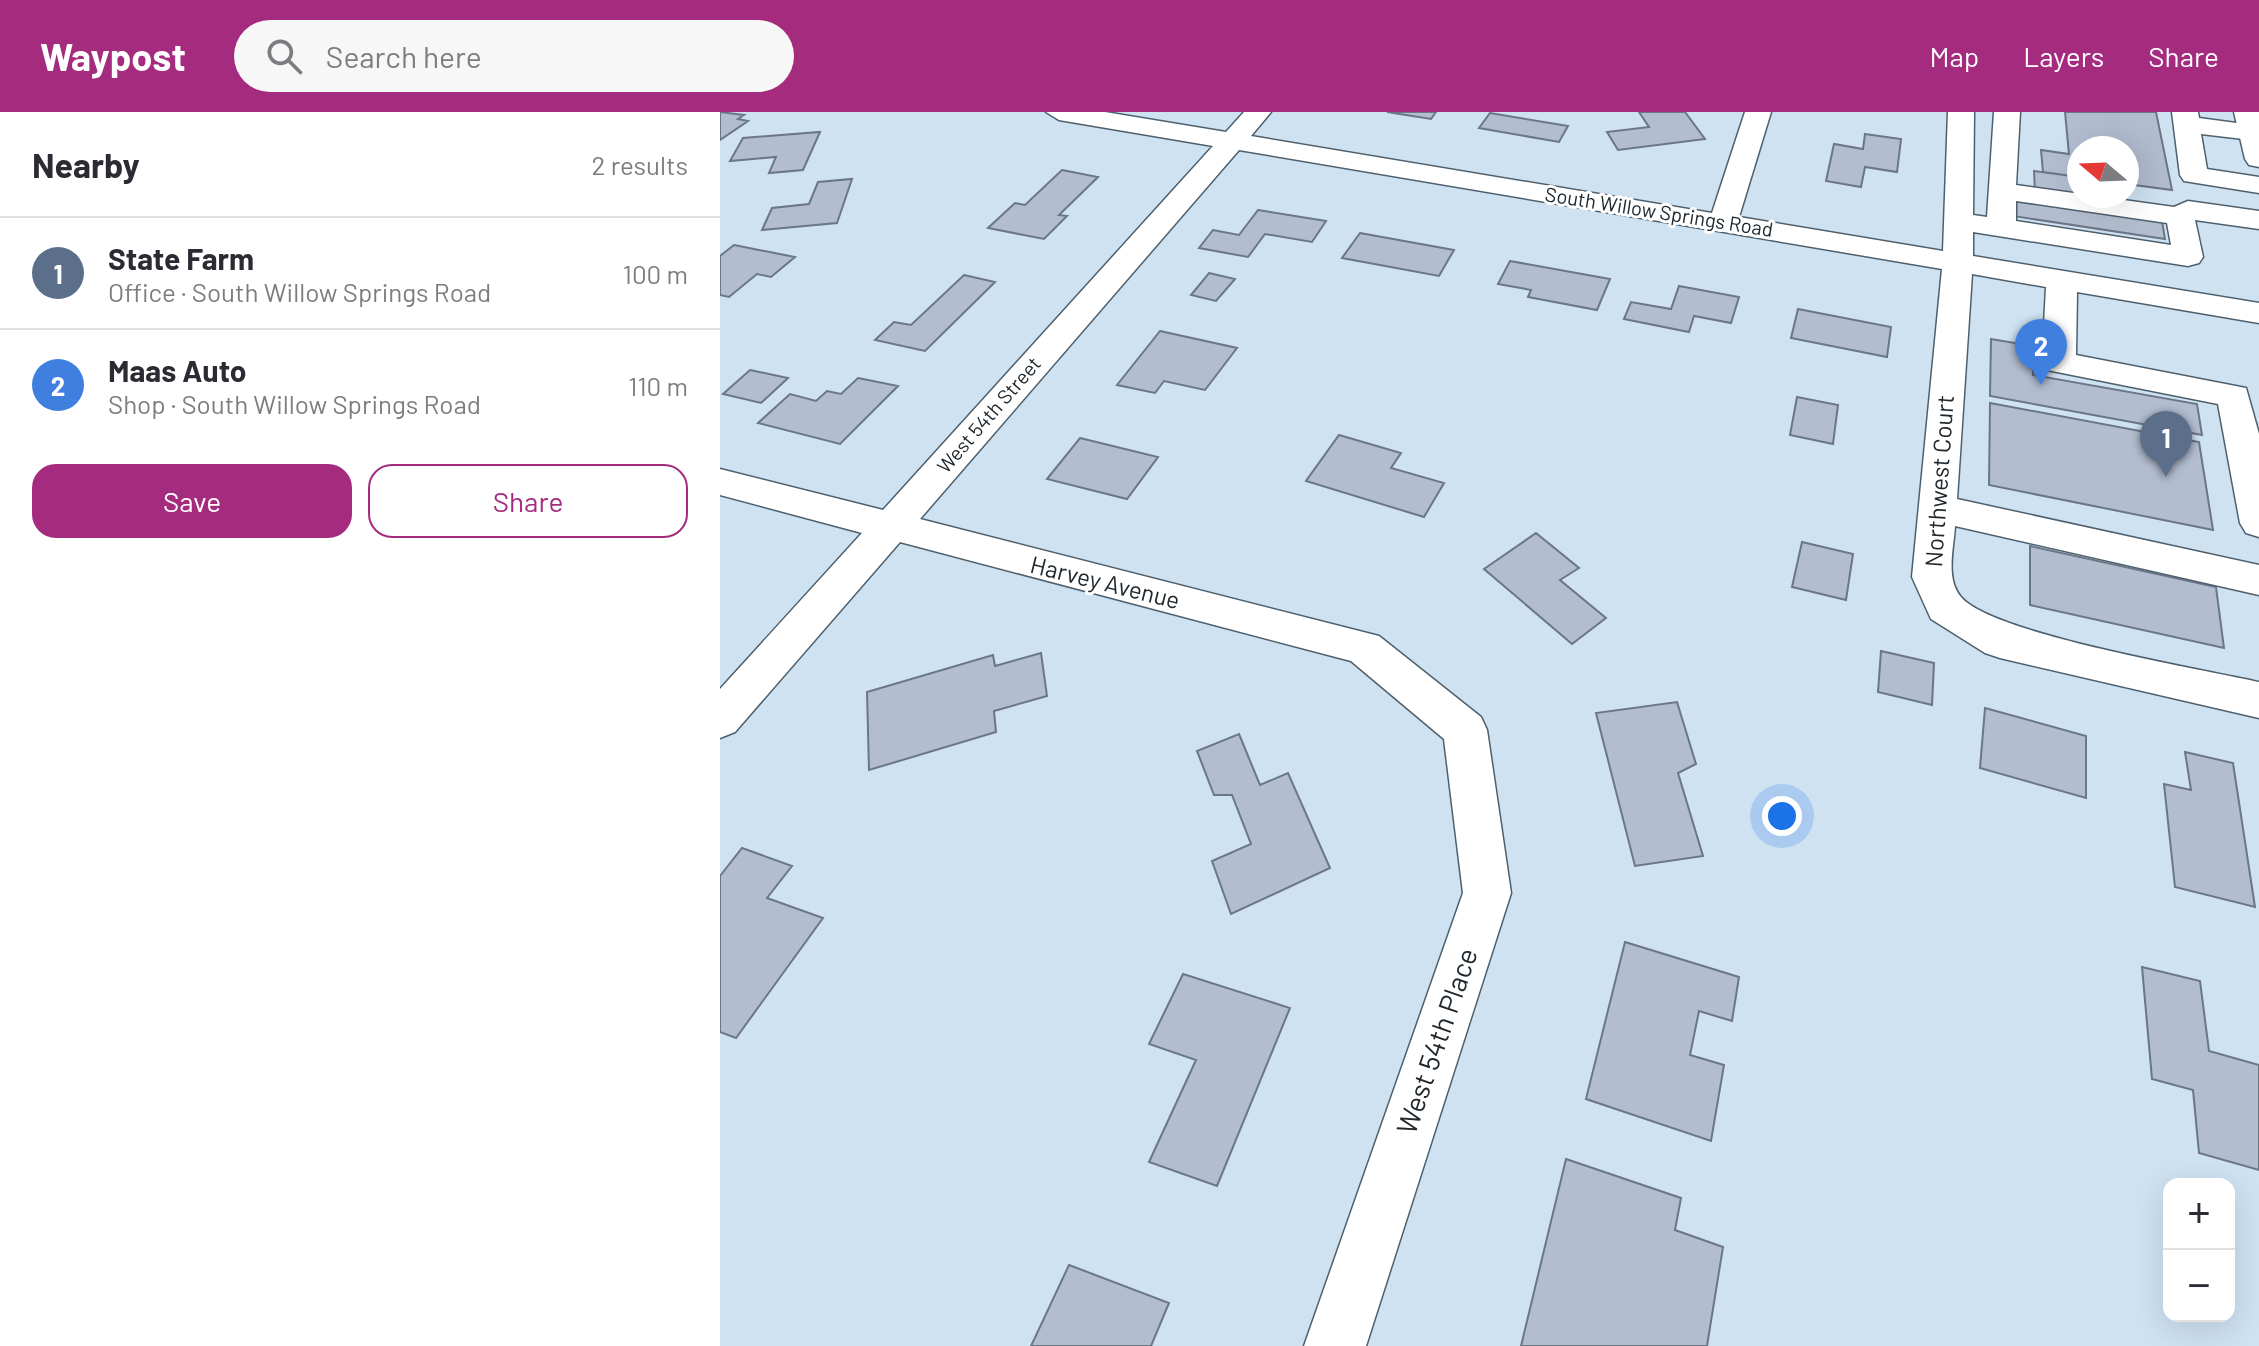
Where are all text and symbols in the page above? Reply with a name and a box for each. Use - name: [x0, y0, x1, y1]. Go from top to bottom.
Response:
- search box: [234, 20, 794, 92]
- text: Waypost: [40, 33, 186, 79]
- icon: search: [262, 34, 306, 78]
- text: Search here: [326, 38, 482, 74]
- text: Map: [1929, 39, 1979, 73]
- text: Layers: [2023, 39, 2104, 73]
- text: Share: [2148, 39, 2219, 73]
- north arrow: [2067, 136, 2139, 208]
- text: Nearby: [32, 144, 140, 185]
- text: 2 results: [592, 149, 688, 180]
- street label: South Willow Springs Road: [1543, 181, 1775, 241]
- text: State Farm: [108, 240, 254, 276]
- text: 1: [53, 258, 63, 289]
- text: 100 m: [623, 258, 688, 289]
- text: Office · South Willow Springs Road: [108, 276, 491, 307]
- pin: 2: [2015, 319, 2067, 385]
- street label: West 54th Street: [931, 351, 1045, 477]
- text: Maas Auto: [108, 352, 247, 388]
- text: 2: [51, 370, 65, 401]
- text: 110 m: [628, 370, 688, 401]
- text: Shop · South Willow Springs Road: [108, 388, 481, 419]
- street label: Northwest Court: [1918, 394, 1959, 568]
- pin: 1: [2140, 411, 2192, 477]
- button: Save: [32, 464, 352, 538]
- button: Share: [368, 464, 688, 538]
- street label: Harvey Avenue: [1028, 549, 1183, 614]
- your location: [1762, 796, 1802, 836]
- street label: West 54th Place: [1388, 943, 1484, 1138]
- map controls: [2163, 1178, 2235, 1322]
- button: +: [2163, 1178, 2235, 1250]
- button: −: [2163, 1250, 2235, 1322]

